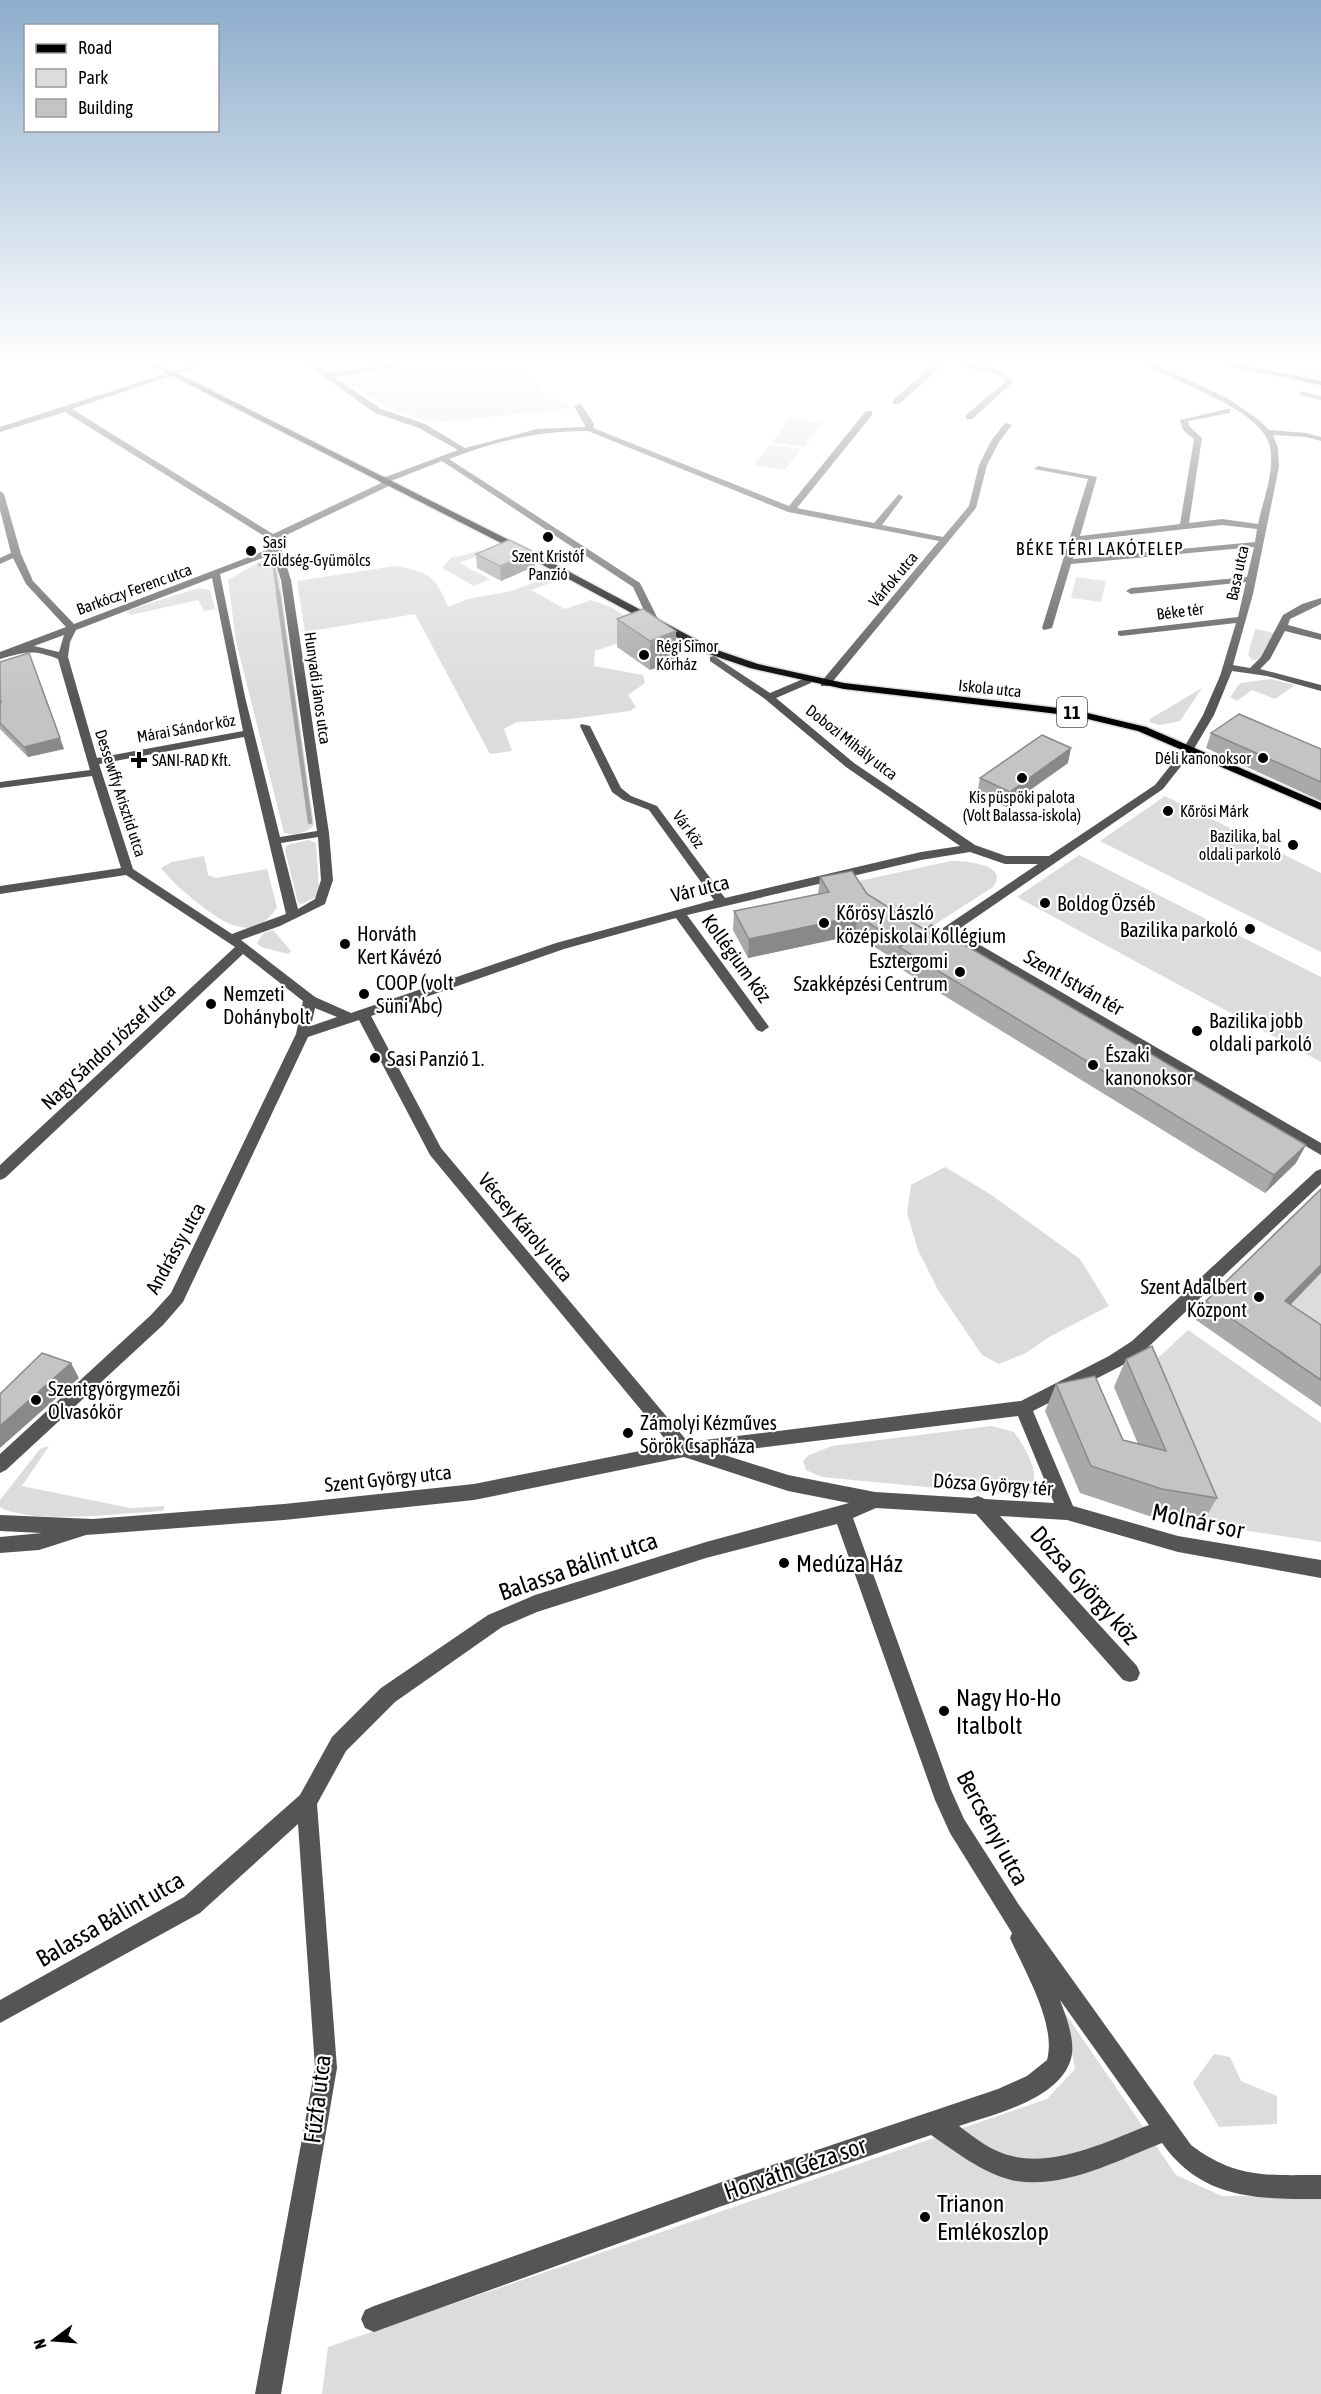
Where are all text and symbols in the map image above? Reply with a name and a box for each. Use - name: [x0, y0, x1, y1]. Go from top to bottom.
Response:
- legend: [24, 24, 219, 132]
- text: Road: [78, 37, 112, 58]
- text: Park: [78, 67, 108, 88]
- text: Building: [78, 97, 133, 118]
- marker: Szent Kristóf Panzió: [541, 530, 555, 544]
- place label: Sasi Zöldség-Gyümölcs: [263, 533, 371, 570]
- district label: BÉKE TÉRI LAKÓTELEP: [1016, 538, 1184, 559]
- marker: Sasi Zöldség-Gyümölcs: [244, 544, 258, 558]
- street label: Basa utca: [1222, 544, 1252, 602]
- place label: Szent Kristóf Panzió: [512, 547, 585, 583]
- street label: Várfok utca: [865, 548, 921, 610]
- street label: Barkóczy Ferenc utca: [74, 560, 194, 619]
- street label: Béke tér: [1155, 599, 1205, 623]
- street label: Hunyadi János utca: [300, 631, 335, 746]
- place label: Régi Simor Kórház: [656, 637, 718, 673]
- marker: Régi Simor Kórház: [637, 648, 651, 662]
- street label: Iskola utca: [958, 676, 1022, 700]
- road number: 11: [1057, 697, 1087, 727]
- street label: Dobozi Mihály utca: [802, 701, 901, 784]
- street label: Márai Sándor köz: [135, 710, 237, 746]
- street label: Dessewffy Arisztid utca: [91, 727, 150, 859]
- place label: Déli kanonoksor: [1155, 749, 1251, 767]
- marker: SANI-RAD Kft.: [130, 751, 148, 769]
- place label: SANI-RAD Kft.: [152, 751, 231, 769]
- marker: Déli kanonoksor: [1256, 751, 1270, 765]
- marker: Kis püspöki palota (Volt Balassa-iskola): [1015, 771, 1029, 785]
- place label: Kis püspöki palota (Volt Balassa-iskola): [963, 788, 1081, 825]
- place label: Kőrösi Márk: [1180, 802, 1249, 820]
- marker: Kőrösi Márk: [1161, 804, 1175, 818]
- street label: Vár köz: [670, 807, 709, 851]
- place label: Bazilika, bal oldali parkoló: [1199, 827, 1282, 864]
- marker: Bazilika, bal oldali parkoló: [1286, 838, 1300, 852]
- street label: Vár utca: [669, 870, 731, 906]
- place label: Boldog Özséb: [1057, 892, 1156, 915]
- marker: Boldog Özséb: [1038, 896, 1052, 910]
- place label: Kőrösy László középiskolai Kollégium: [836, 901, 1006, 947]
- street label: Kollégium köz: [697, 910, 777, 1006]
- marker: Kőrösy László középiskolai Kollégium: [817, 916, 831, 930]
- place label: Bazilika parkoló: [1120, 918, 1238, 941]
- place label: Horváth Kert Kávézó: [357, 922, 442, 968]
- marker: Bazilika parkoló: [1243, 922, 1257, 936]
- marker: Horváth Kert Kávézó: [338, 937, 352, 951]
- street label: Szent István tér: [1020, 944, 1129, 1020]
- place label: Esztergomi Szakképzési Centrum: [794, 949, 948, 995]
- marker: Esztergomi Szakképzési Centrum: [953, 965, 967, 979]
- place label: COOP (volt Süni Abc): [376, 971, 454, 1017]
- street label: Nagy Sándor József utca: [36, 978, 180, 1114]
- place label: Nemzeti Dohánybolt: [223, 982, 311, 1028]
- marker: COOP (volt Süni Abc): [357, 987, 371, 1001]
- marker: Nemzeti Dohánybolt: [204, 997, 218, 1011]
- place label: Bazilika jobb oldali parkoló: [1209, 1009, 1312, 1055]
- marker: Bazilika jobb oldali parkoló: [1190, 1024, 1204, 1038]
- place label: Északi kanonoksor: [1105, 1043, 1194, 1089]
- place label: Sasi Panzió 1.: [387, 1047, 484, 1070]
- marker: Sasi Panzió 1.: [368, 1051, 382, 1065]
- marker: Északi kanonoksor: [1086, 1058, 1100, 1072]
- street label: Vécsey Károly utca: [474, 1168, 578, 1286]
- street label: Andrássy utca: [141, 1198, 209, 1298]
- place label: Szent Adalbert Központ: [1140, 1275, 1247, 1321]
- marker: Szent Adalbert Központ: [1252, 1290, 1266, 1304]
- place label: Szentgyörgymezői Olvasókör: [48, 1377, 181, 1423]
- marker: Szentgyörgymezői Olvasókör: [29, 1393, 43, 1407]
- place label: Zámolyi Kézműves Sörök Csapháza: [640, 1411, 777, 1457]
- marker: Zámolyi Kézműves Sörök Csapháza: [621, 1426, 635, 1440]
- street label: Szent György utca: [323, 1460, 453, 1496]
- street label: Dózsa György tér: [932, 1468, 1055, 1500]
- street label: Molnár sor: [1149, 1498, 1248, 1544]
- street label: Dózsa György köz: [1025, 1520, 1145, 1650]
- street label: Balassa Bálint utca: [495, 1526, 661, 1606]
- place label: Medúza Ház: [796, 1550, 903, 1577]
- marker: Medúza Ház: [777, 1556, 791, 1570]
- place label: Nagy Ho-Ho Italbolt: [956, 1684, 1061, 1739]
- marker: Nagy Ho-Ho Italbolt: [937, 1704, 951, 1718]
- street label: Bercsényi utca: [951, 1766, 1035, 1890]
- street label: Balassa Bálint utca: [31, 1866, 189, 1972]
- street label: Fűzfa utca: [298, 2053, 336, 2145]
- street label: Horváth Géza sor: [720, 2131, 870, 2205]
- place label: Trianon Emlékoszlop: [937, 2190, 1049, 2245]
- marker: Trianon Emlékoszlop: [918, 2210, 932, 2224]
- north arrow: [24, 2310, 84, 2370]
- text: N: [30, 2337, 50, 2351]

